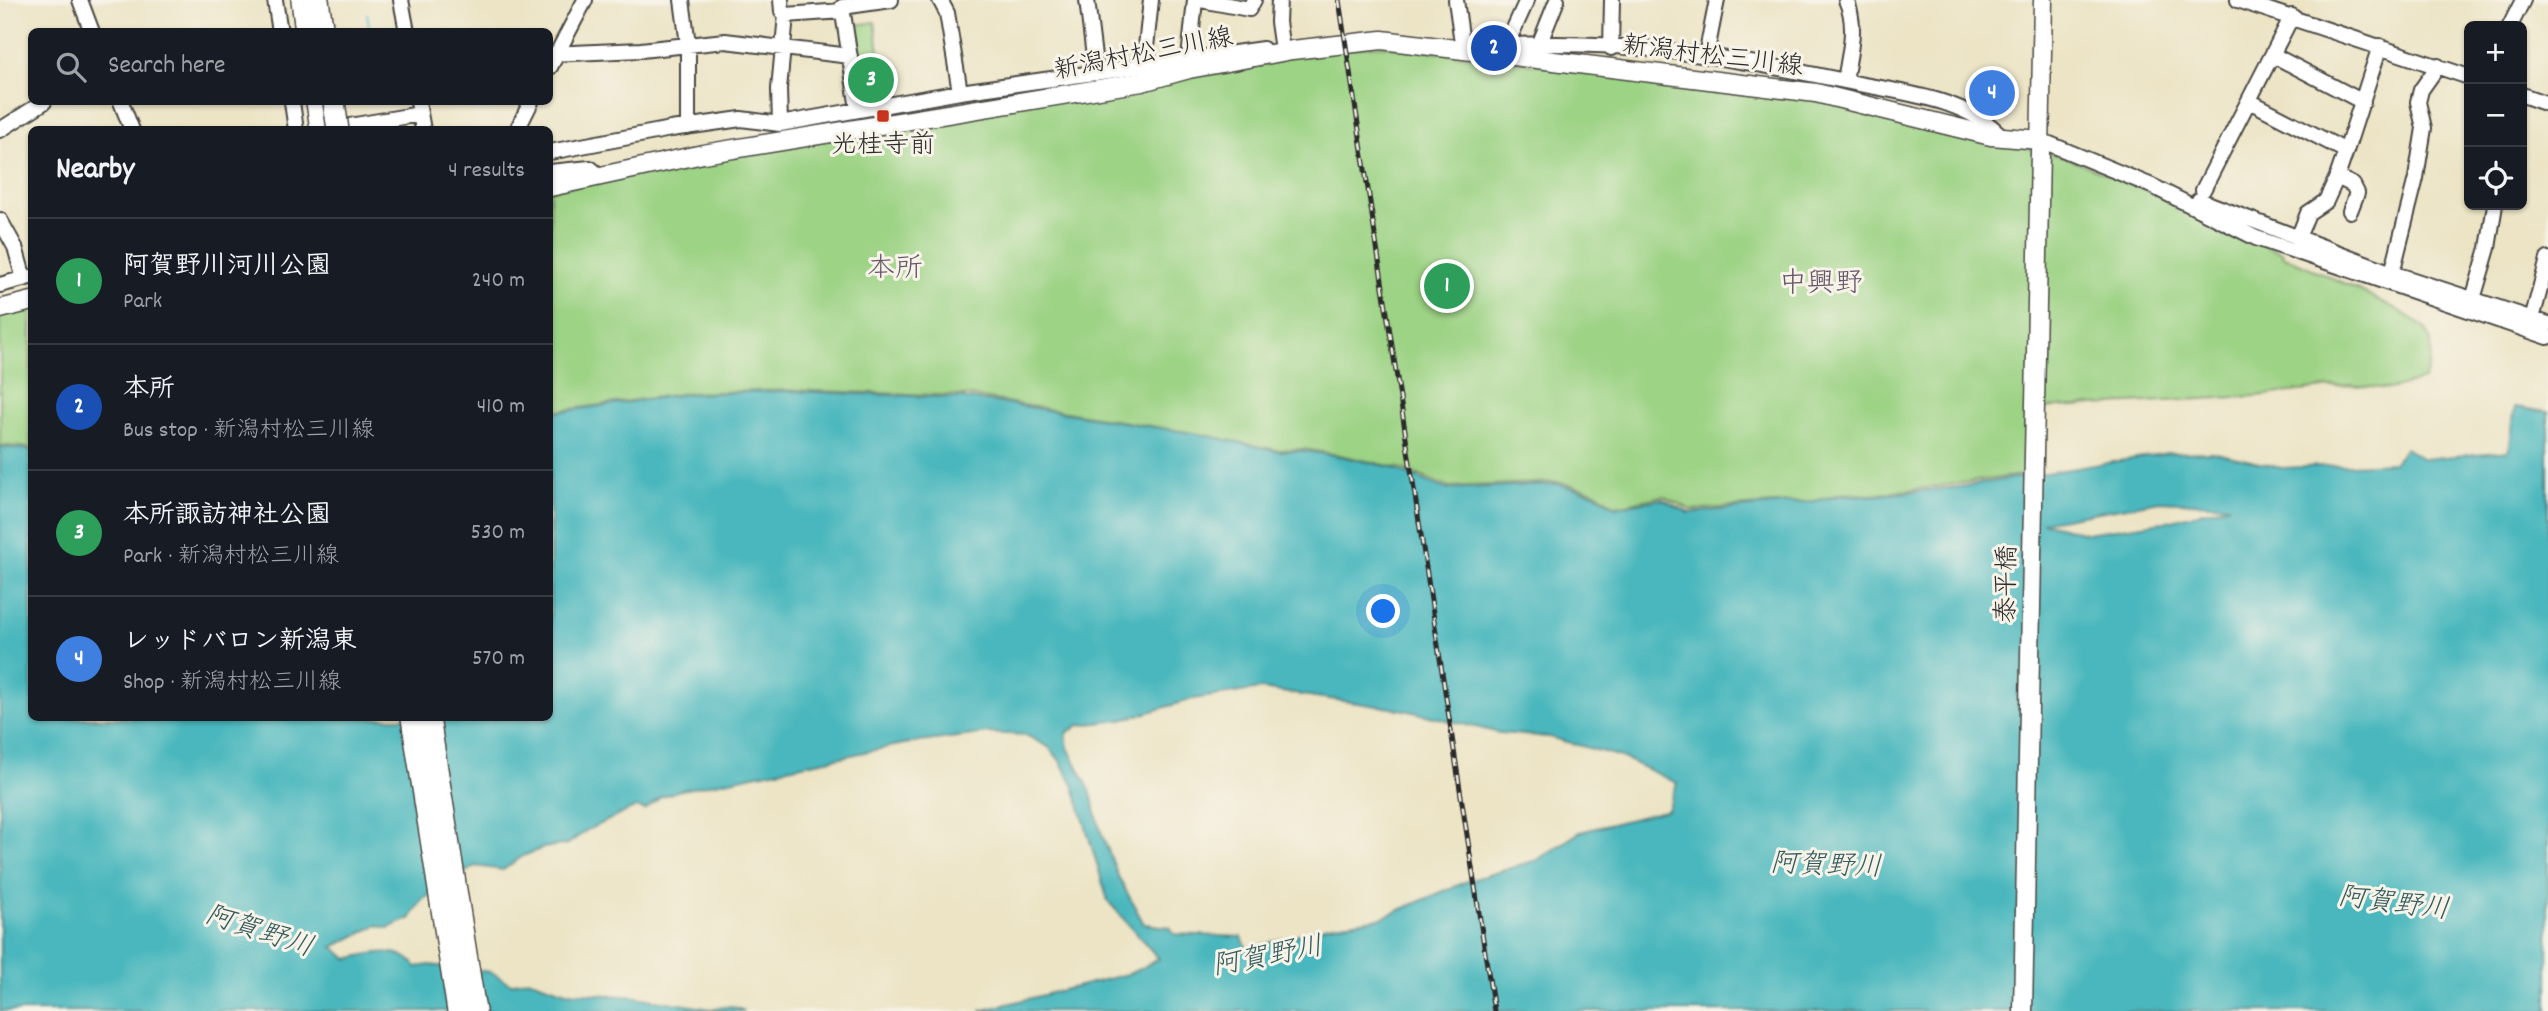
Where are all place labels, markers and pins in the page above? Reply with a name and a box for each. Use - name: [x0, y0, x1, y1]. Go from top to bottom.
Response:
- pin: 2: [1471, 22, 1517, 74]
- pin: 3: [848, 54, 894, 106]
- pin: 4: [1969, 67, 2015, 119]
- marker: 光桂寺前: [875, 108, 891, 124]
- place label: 光桂寺前: [831, 128, 935, 165]
- pin: 1: [1424, 260, 1470, 312]

